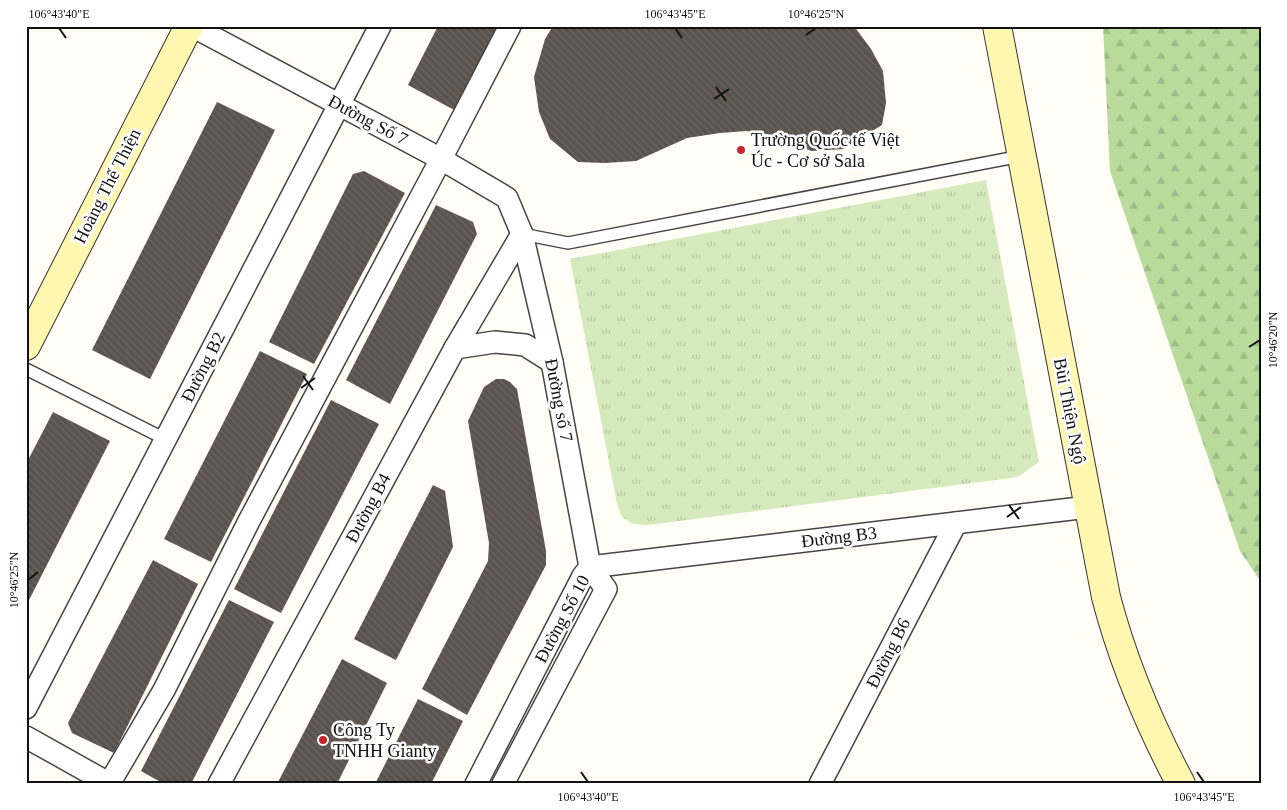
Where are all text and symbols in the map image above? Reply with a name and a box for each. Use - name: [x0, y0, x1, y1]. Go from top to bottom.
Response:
- text: 106°43'40"E: [28, 7, 90, 21]
- text: 106°43'45"E: [644, 7, 706, 21]
- text: 10°46'25"N: [788, 7, 845, 21]
- street label: Đường Số 7: [325, 91, 411, 149]
- street label: Hoàng Thế Thiện: [69, 125, 145, 247]
- place label: Trường Quốc tế Việt Úc - Cơ sở Sala: [751, 130, 900, 171]
- marker: Trường Quốc tế Việt Úc - Cơ sở Sala: [735, 144, 747, 156]
- text: 10°46'20"N: [1266, 311, 1280, 368]
- street label: Đường B2: [177, 329, 229, 405]
- street label: Bùi Thiện Ngộ: [1050, 356, 1090, 466]
- street label: Đường số 7: [541, 357, 577, 443]
- street label: Đường B4: [341, 470, 395, 546]
- street label: Đường B3: [800, 522, 878, 552]
- text: 10°46'25"N: [7, 551, 21, 608]
- street label: Đường Số 10: [531, 572, 593, 666]
- street label: Đường B6: [862, 615, 914, 691]
- place label: Công Ty TNHH Gianty: [333, 720, 436, 761]
- marker: Công Ty TNHH Gianty: [317, 734, 329, 746]
- text: 106°43'40"E: [557, 790, 619, 804]
- text: 106°43'45"E: [1173, 790, 1235, 804]

